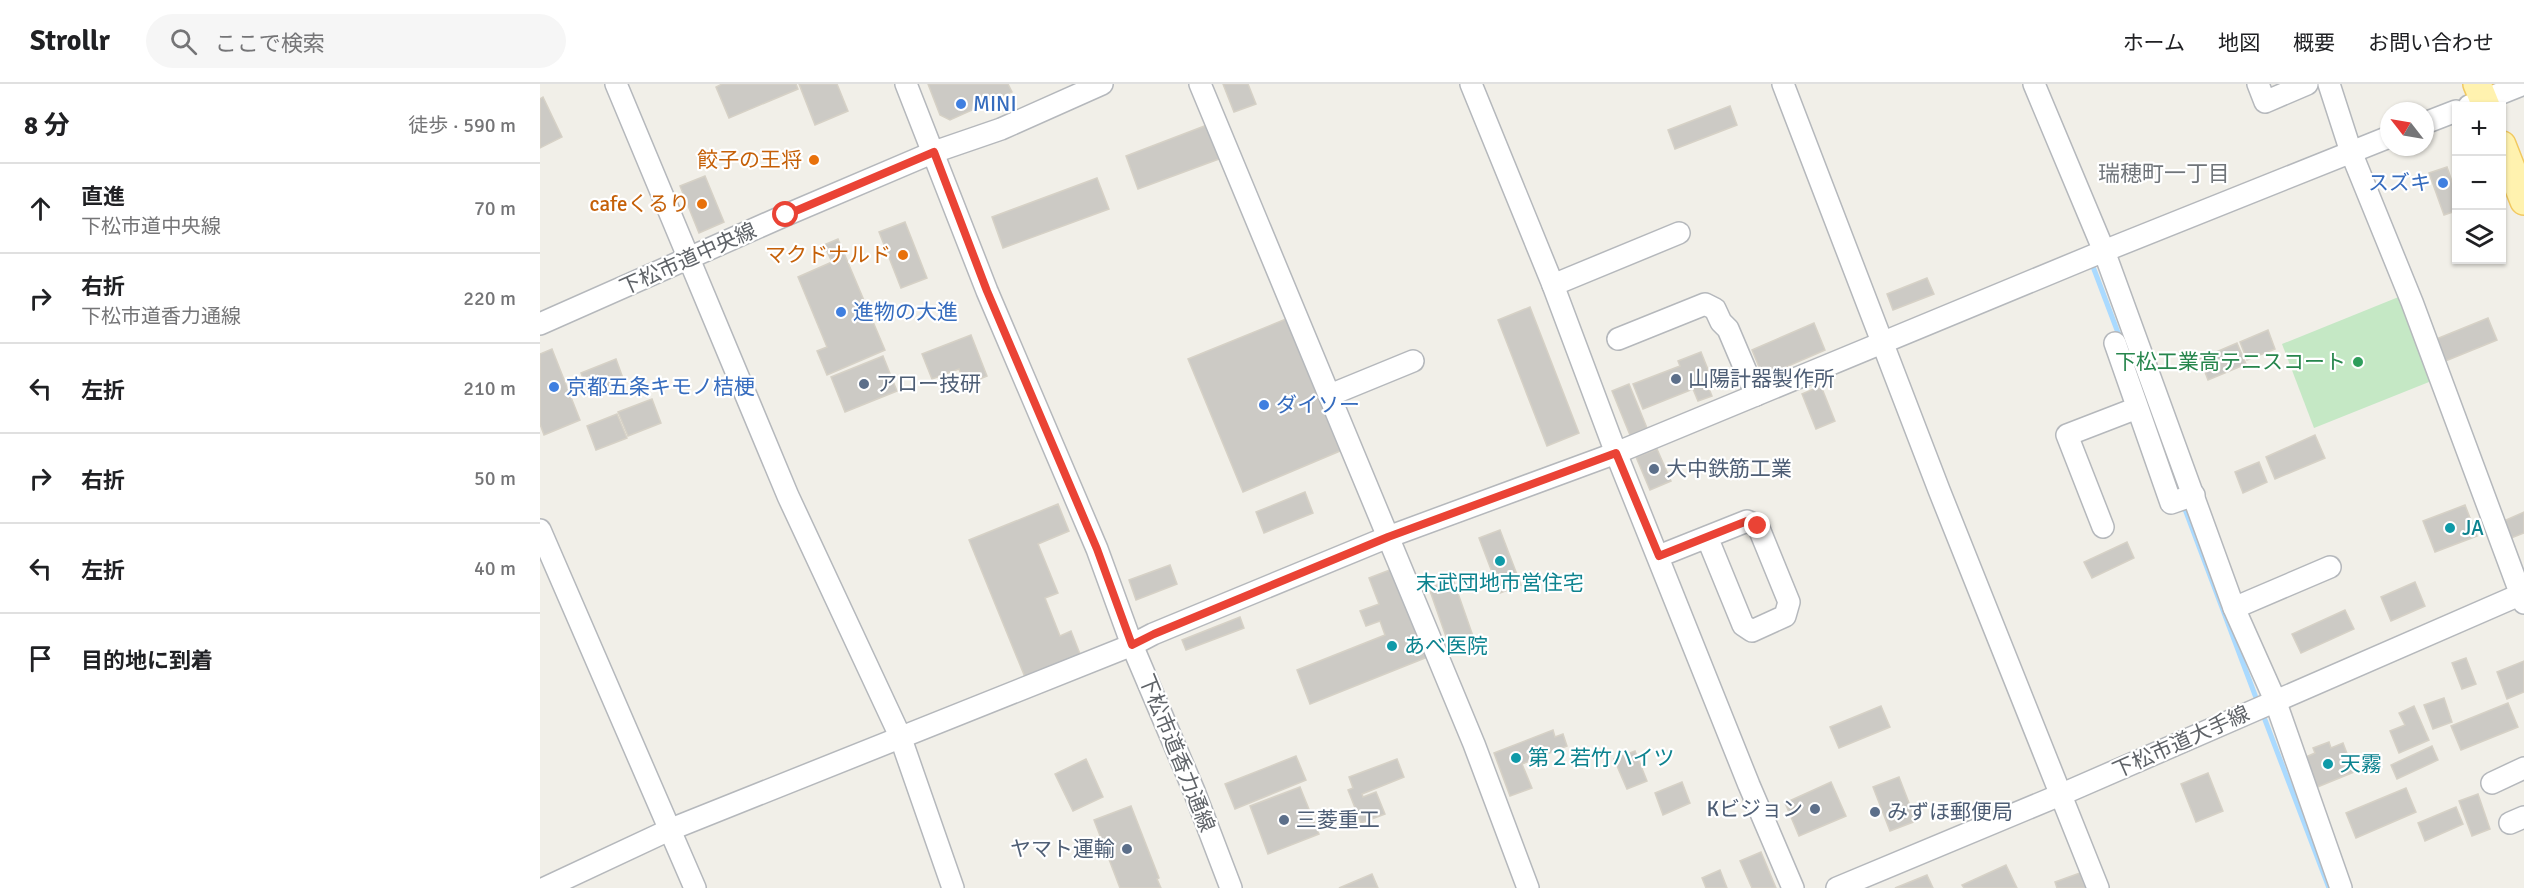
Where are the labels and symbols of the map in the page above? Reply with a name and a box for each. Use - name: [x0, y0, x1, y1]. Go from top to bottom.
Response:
- place label: MINI: [973, 91, 1017, 117]
- marker: MINI: [954, 97, 968, 111]
- north arrow: [2380, 102, 2434, 156]
- place label: 餃子の王将: [697, 147, 802, 173]
- marker: 餃子の王将: [807, 153, 821, 167]
- district label: 瑞穂町一丁目: [2098, 160, 2230, 187]
- place label: スズキ: [2368, 170, 2431, 196]
- marker: スズキ: [2436, 176, 2450, 190]
- place label: cafeくるり: [590, 191, 690, 217]
- marker: cafeくるり: [695, 197, 709, 211]
- route start: [772, 201, 798, 227]
- street label: 下松市道中央線: [616, 217, 760, 301]
- place label: マクドナルド: [765, 242, 891, 268]
- marker: マクドナルド: [896, 248, 910, 262]
- place label: 進物の大進: [853, 299, 958, 325]
- marker: 進物の大進: [834, 305, 848, 319]
- place label: 下松工業高テニスコート: [2115, 349, 2346, 375]
- marker: 下松工業高テニスコート: [2351, 355, 2365, 369]
- place label: 山陽計器製作所: [1688, 366, 1835, 392]
- place label: アロー技研: [876, 371, 981, 397]
- marker: 山陽計器製作所: [1669, 372, 1683, 386]
- place label: 京都五条キモノ桔梗: [566, 374, 755, 400]
- marker: アロー技研: [857, 377, 871, 391]
- marker: 京都五条キモノ桔梗: [547, 380, 561, 394]
- place label: ダイソー: [1276, 392, 1360, 418]
- marker: ダイソー: [1257, 398, 1271, 412]
- place label: 大中鉄筋工業: [1666, 456, 1792, 482]
- marker: 大中鉄筋工業: [1647, 462, 1661, 476]
- route end: [1744, 512, 1770, 538]
- place label: JA: [2462, 515, 2484, 541]
- marker: JA: [2443, 521, 2457, 535]
- marker: 末武団地市営住宅: [1493, 554, 1507, 568]
- place label: 末武団地市営住宅: [1416, 570, 1584, 596]
- place label: あべ医院: [1404, 633, 1488, 659]
- marker: あべ医院: [1385, 639, 1399, 653]
- street label: 下松市道香力通線: [1133, 670, 1221, 836]
- street label: 下松市道大手線: [2109, 700, 2253, 784]
- place label: 第２若竹ハイツ: [1528, 745, 1675, 771]
- marker: 第２若竹ハイツ: [1509, 751, 1523, 765]
- place label: 天霧: [2340, 751, 2382, 777]
- marker: 天霧: [2321, 757, 2335, 771]
- place label: Kビジョン: [1706, 796, 1803, 822]
- place label: みずほ郵便局: [1887, 799, 2013, 825]
- marker: Kビジョン: [1808, 802, 1822, 816]
- marker: みずほ郵便局: [1868, 805, 1882, 819]
- place label: 三菱重工: [1296, 807, 1380, 833]
- marker: 三菱重工: [1277, 813, 1291, 827]
- place label: ヤマト運輸: [1010, 836, 1115, 862]
- marker: ヤマト運輸: [1120, 842, 1134, 856]

